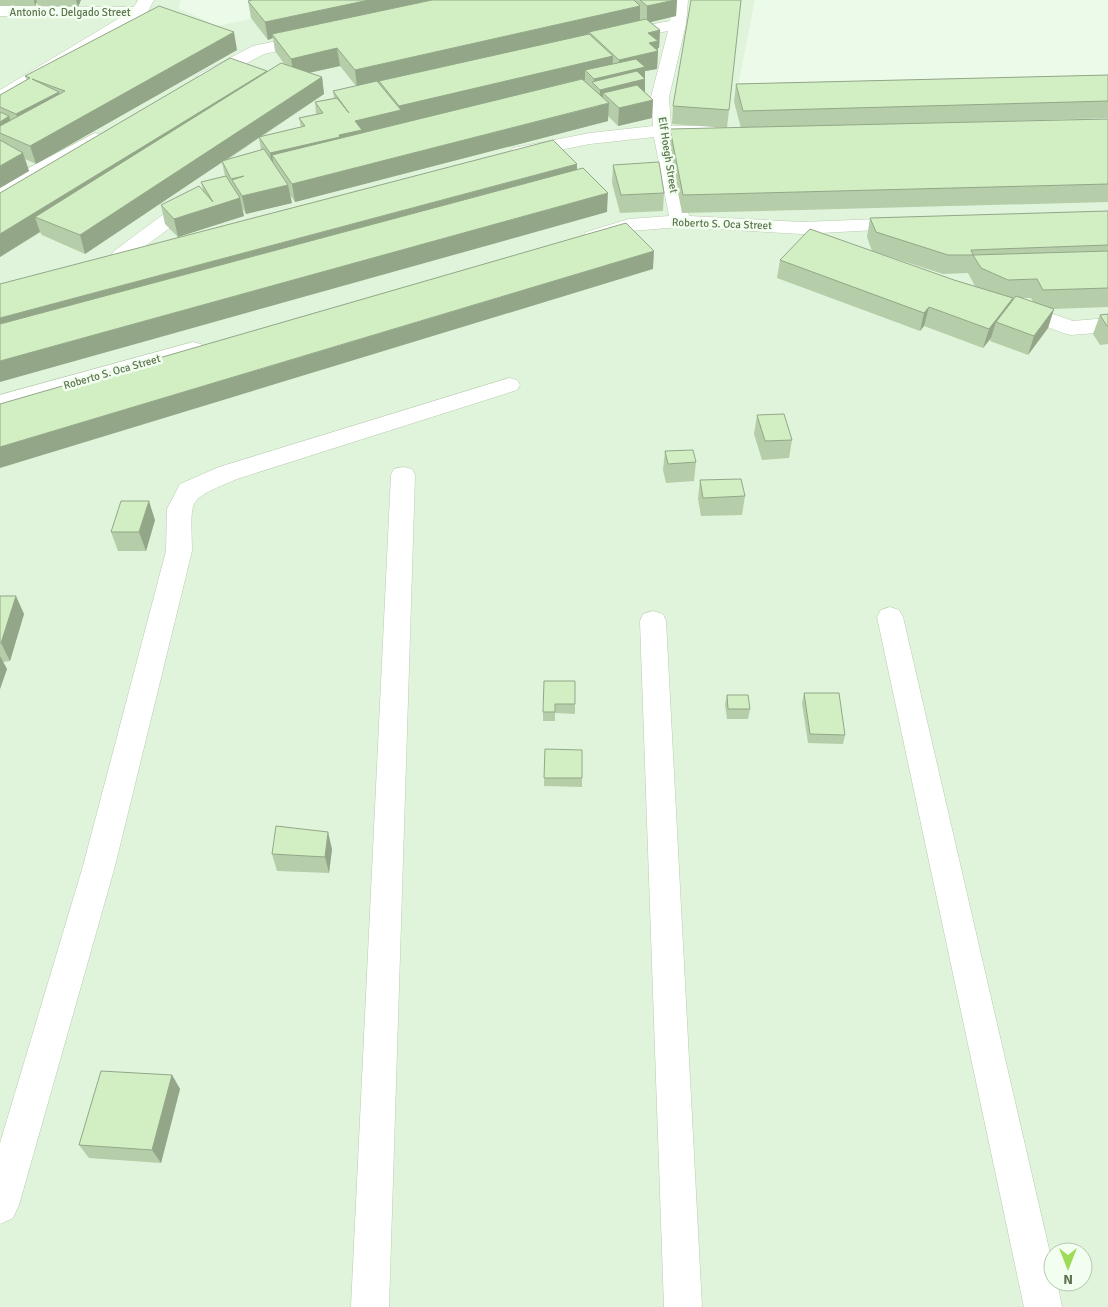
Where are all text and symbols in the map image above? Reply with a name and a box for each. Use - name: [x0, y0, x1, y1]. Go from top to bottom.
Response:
- street label: Antonio C. Delgado Street: [9, 6, 131, 19]
- street label: Elf Hoegh Street: [656, 116, 680, 194]
- street label: Roberto S. Oca Street: [672, 216, 772, 232]
- street label: Roberto S. Oca Street: [62, 352, 162, 392]
- north arrow: [1043, 1242, 1093, 1292]
- text: N: [1063, 1271, 1073, 1288]

